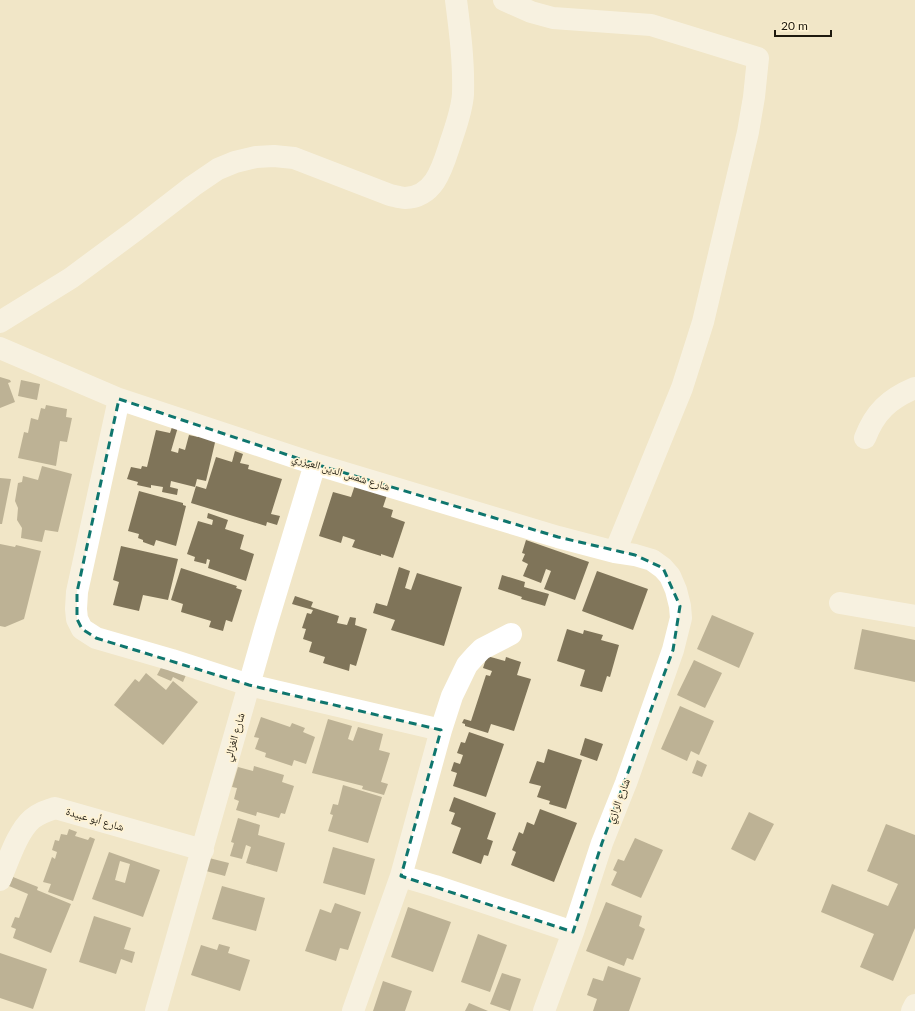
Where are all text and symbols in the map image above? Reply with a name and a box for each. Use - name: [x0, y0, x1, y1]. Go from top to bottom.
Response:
- scale bar: [775, 12, 831, 38]
- text: 20 m: [781, 18, 808, 33]
- street label: شارع شمس الدين العيزري: [290, 450, 392, 495]
- street label: شارع الغزالي: [220, 711, 249, 764]
- street label: شارع الرازي: [603, 777, 635, 826]
- street label: شارع أبو عبيدة: [64, 804, 126, 834]

